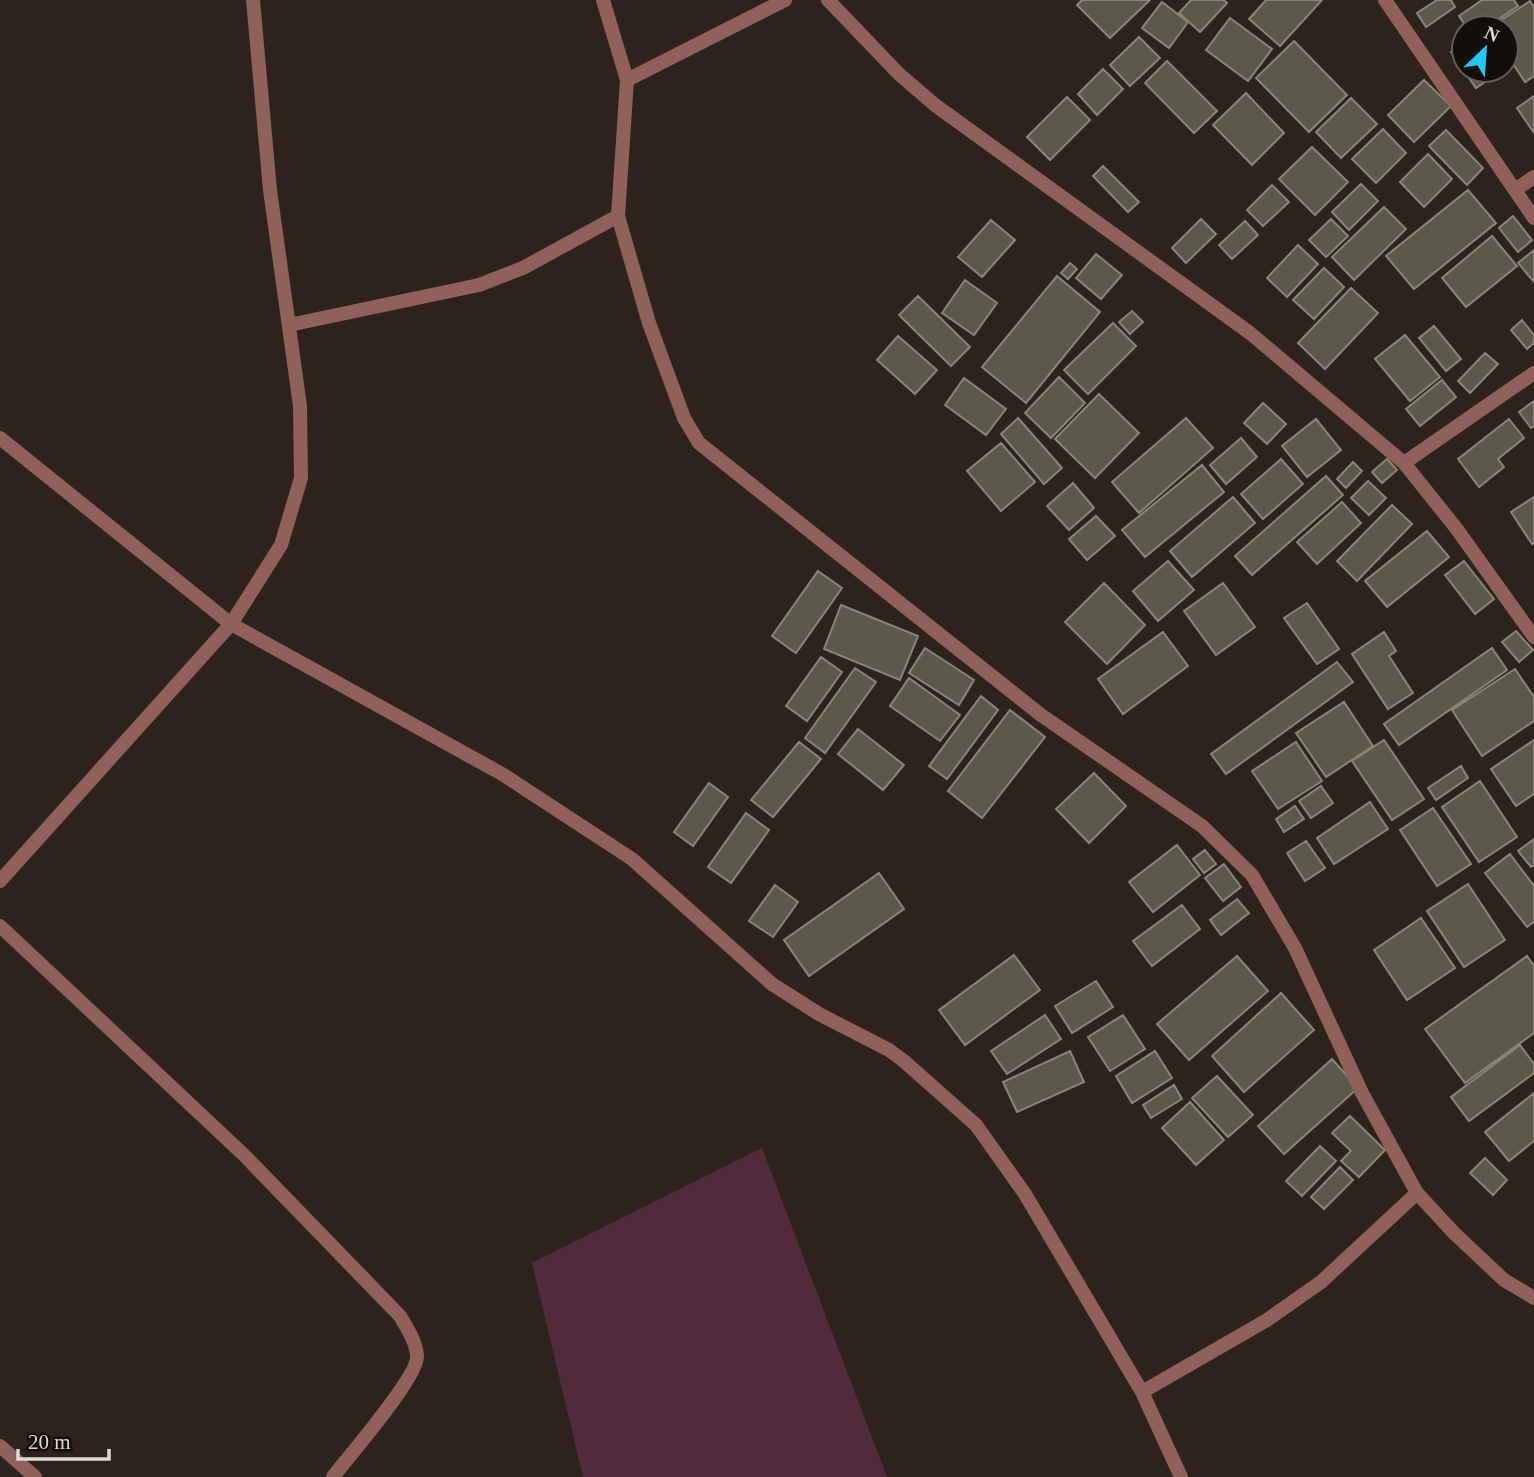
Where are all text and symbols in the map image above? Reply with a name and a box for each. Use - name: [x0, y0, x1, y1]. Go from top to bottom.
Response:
- north arrow: [1450, 14, 1520, 84]
- text: N: [1481, 22, 1503, 47]
- scale bar: [18, 1418, 108, 1462]
- text: 20 m: [28, 1430, 71, 1454]

